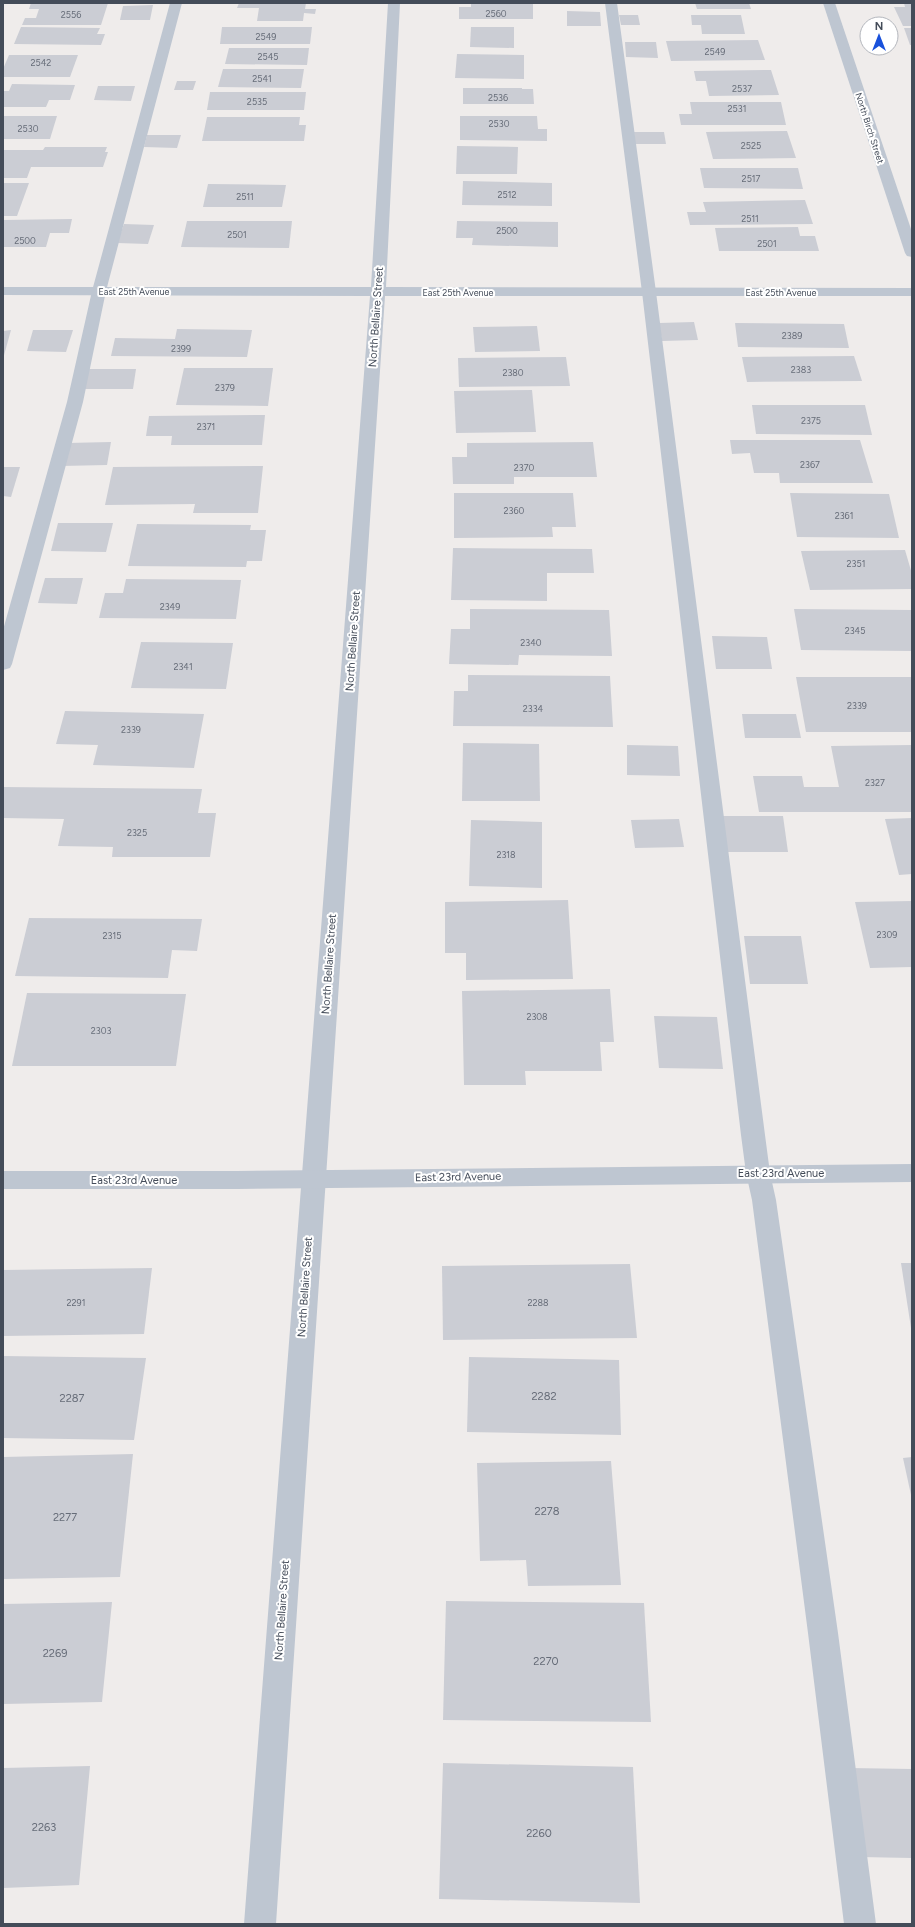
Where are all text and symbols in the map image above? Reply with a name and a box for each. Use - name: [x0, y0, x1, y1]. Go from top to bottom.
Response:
- house number: 2560: [485, 8, 507, 19]
- house number: 2556: [61, 9, 81, 20]
- north arrow: [859, 16, 899, 56]
- text: N: [875, 20, 883, 33]
- house number: 2549: [256, 31, 276, 42]
- house number: 2549: [705, 46, 725, 57]
- house number: 2545: [258, 51, 278, 62]
- house number: 2542: [31, 57, 51, 68]
- house number: 2541: [252, 73, 272, 84]
- house number: 2537: [732, 83, 752, 94]
- street label: North Birch Street: [853, 91, 887, 165]
- house number: 2536: [488, 92, 508, 103]
- house number: 2535: [247, 96, 267, 107]
- house number: 2531: [728, 103, 746, 114]
- house number: 2530: [489, 118, 510, 129]
- house number: 2530: [18, 123, 39, 134]
- house number: 2525: [741, 140, 761, 151]
- house number: 2517: [742, 173, 761, 184]
- house number: 2512: [498, 189, 516, 200]
- house number: 2511: [236, 191, 254, 202]
- house number: 2511: [741, 213, 759, 224]
- house number: 2500: [496, 225, 518, 236]
- house number: 2501: [227, 229, 247, 240]
- house number: 2500: [14, 235, 36, 246]
- house number: 2501: [757, 238, 777, 249]
- street label: North Bellaire Street: [366, 266, 386, 368]
- street label: East 25th Avenue: [98, 286, 170, 297]
- street label: East 25th Avenue: [422, 287, 494, 298]
- street label: East 25th Avenue: [745, 287, 817, 298]
- house number: 2389: [782, 330, 802, 341]
- house number: 2399: [171, 343, 191, 354]
- house number: 2383: [791, 364, 811, 375]
- house number: 2380: [502, 367, 524, 378]
- house number: 2379: [215, 382, 235, 393]
- house number: 2375: [801, 415, 821, 426]
- house number: 2371: [197, 421, 215, 432]
- house number: 2367: [800, 459, 820, 470]
- house number: 2370: [514, 462, 534, 473]
- house number: 2360: [504, 505, 525, 516]
- house number: 2361: [835, 510, 853, 521]
- house number: 2351: [847, 558, 865, 569]
- street label: North Bellaire Street: [343, 590, 363, 692]
- house number: 2349: [160, 601, 180, 612]
- house number: 2345: [845, 625, 865, 636]
- house number: 2340: [520, 637, 542, 648]
- house number: 2341: [173, 661, 193, 672]
- house number: 2339: [847, 700, 867, 711]
- house number: 2334: [523, 703, 544, 714]
- house number: 2339: [121, 724, 141, 735]
- house number: 2327: [865, 777, 885, 788]
- house number: 2325: [127, 827, 147, 838]
- house number: 2318: [496, 849, 516, 860]
- street label: North Bellaire Street: [319, 913, 339, 1015]
- house number: 2309: [877, 929, 897, 940]
- house number: 2315: [103, 930, 121, 941]
- house number: 2308: [526, 1011, 548, 1022]
- house number: 2303: [91, 1025, 111, 1036]
- street label: East 23rd Avenue: [738, 1167, 824, 1180]
- street label: East 23rd Avenue: [415, 1170, 501, 1184]
- street label: East 23rd Avenue: [91, 1174, 177, 1187]
- street label: North Bellaire Street: [295, 1236, 315, 1338]
- house number: 2291: [67, 1297, 85, 1308]
- house number: 2288: [527, 1297, 549, 1308]
- house number: 2282: [531, 1390, 557, 1403]
- house number: 2287: [60, 1392, 85, 1405]
- house number: 2278: [535, 1505, 560, 1518]
- house number: 2277: [53, 1511, 77, 1524]
- street label: North Bellaire Street: [272, 1559, 292, 1661]
- house number: 2269: [43, 1647, 67, 1660]
- house number: 2270: [533, 1655, 559, 1668]
- house number: 2263: [32, 1821, 56, 1834]
- house number: 2260: [526, 1827, 552, 1840]

